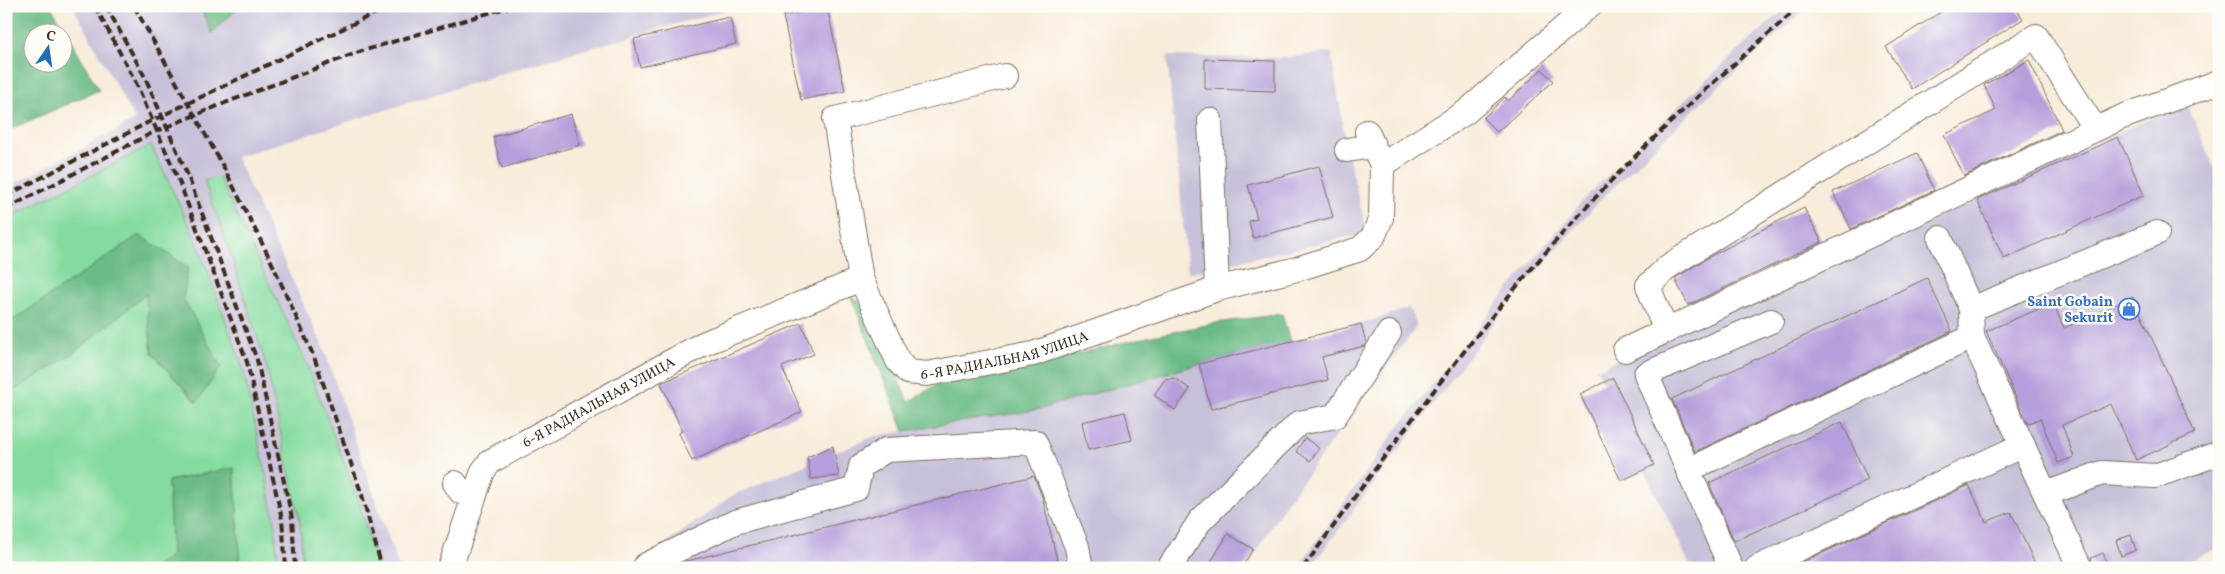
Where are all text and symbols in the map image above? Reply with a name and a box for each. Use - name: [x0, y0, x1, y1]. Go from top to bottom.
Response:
- north arrow: [22, 22, 72, 72]
- text: С: [44, 27, 57, 47]
- place label: Saint Gobain Sekurit: [2027, 293, 2113, 328]
- shop icon: Saint Gobain Sekurit: [2117, 297, 2141, 321]
- street label: 6-Я РАДИАЛЬНАЯ УЛИЦА: [920, 327, 1091, 385]
- street label: 6-Я РАДИАЛЬНАЯ УЛИЦА: [519, 353, 679, 453]

